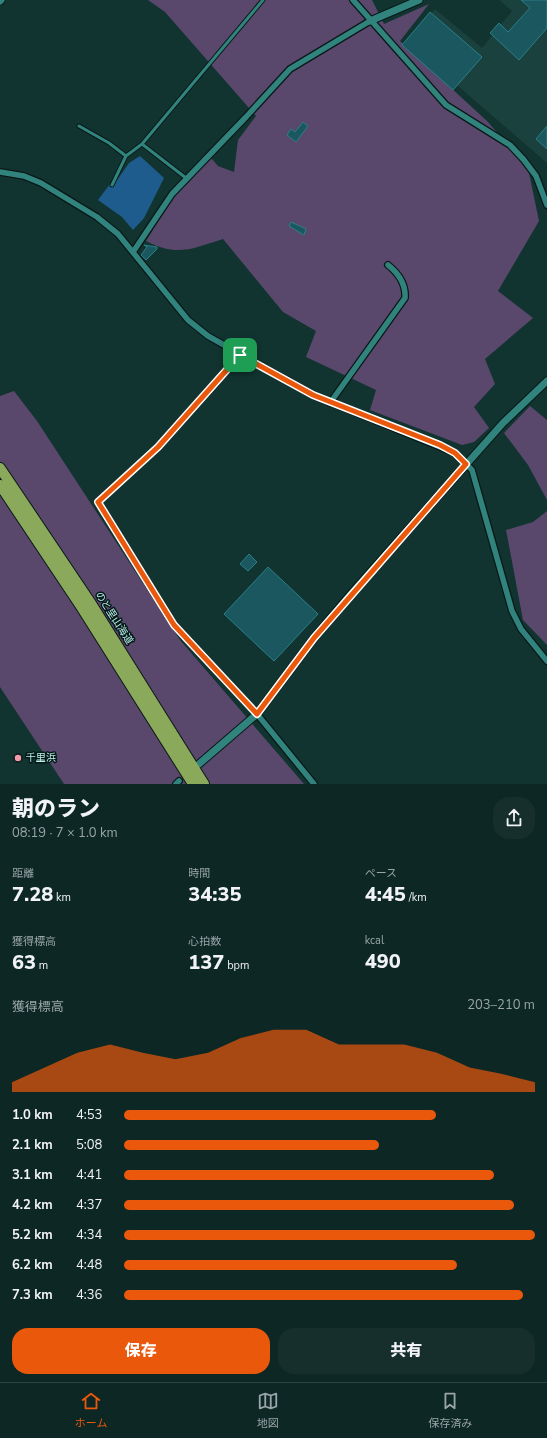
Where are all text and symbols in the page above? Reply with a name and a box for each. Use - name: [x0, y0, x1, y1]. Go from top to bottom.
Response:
- pin: [223, 338, 257, 372]
- icon: arrive: [229, 344, 251, 366]
- street label: のと里山海道: [92, 589, 136, 647]
- place label: 千里浜: [26, 751, 56, 765]
- marker: 千里浜: [13, 753, 23, 763]
- text: 朝のラン: [12, 794, 100, 824]
- button: share: [493, 797, 535, 839]
- text: 08:19 · 7 × 1.0 km: [12, 824, 118, 842]
- text: 距離: [12, 866, 34, 881]
- text: 時間: [188, 866, 210, 881]
- text: ペース: [365, 866, 397, 881]
- text: 7.28: [12, 881, 53, 908]
- text: 34:35: [188, 881, 242, 908]
- text: 4:45: [365, 881, 406, 908]
- text: km: [53, 890, 71, 905]
- text: /km: [406, 890, 427, 905]
- text: kcal: [365, 933, 384, 948]
- text: 獲得標高: [12, 934, 56, 949]
- text: 心拍数: [188, 934, 221, 949]
- text: 490: [365, 948, 401, 975]
- text: 63: [12, 949, 36, 976]
- text: 137: [188, 949, 224, 976]
- text: m: [36, 958, 48, 973]
- text: bpm: [224, 958, 249, 973]
- text: 203–210 m: [467, 996, 535, 1014]
- text: 獲得標高: [12, 998, 64, 1016]
- text: 1.0 km: [12, 1106, 53, 1124]
- text: 4:53: [76, 1106, 102, 1124]
- text: 2.1 km: [12, 1136, 53, 1154]
- text: 5:08: [76, 1136, 102, 1154]
- text: 3.1 km: [12, 1166, 53, 1184]
- text: 4:41: [76, 1166, 102, 1184]
- text: 4.2 km: [12, 1196, 53, 1214]
- text: 4:37: [76, 1196, 102, 1214]
- text: 5.2 km: [12, 1226, 53, 1244]
- text: 4:34: [76, 1226, 102, 1244]
- text: 6.2 km: [12, 1256, 53, 1274]
- text: 4:48: [76, 1256, 102, 1274]
- text: 7.3 km: [12, 1286, 53, 1304]
- text: 4:36: [76, 1286, 102, 1304]
- button: 保存: [12, 1328, 270, 1374]
- button: 共有: [278, 1328, 535, 1374]
- tab: ホーム: [75, 1390, 107, 1431]
- tab: 地図: [257, 1390, 279, 1431]
- tab: 保存済み: [428, 1390, 472, 1431]

